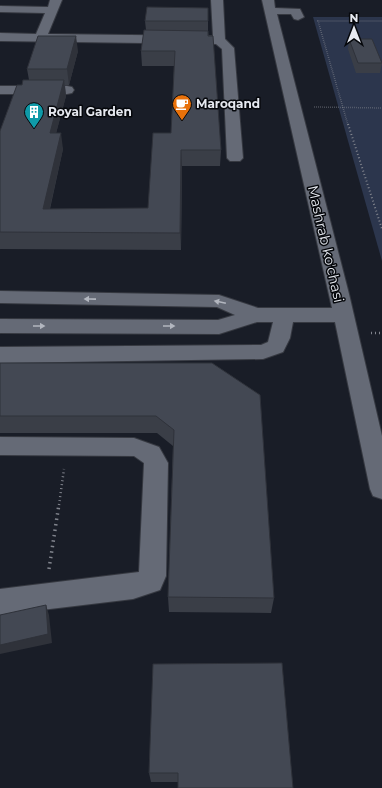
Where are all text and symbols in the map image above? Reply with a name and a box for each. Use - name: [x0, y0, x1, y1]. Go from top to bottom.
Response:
- north arrow: [334, 8, 374, 48]
- text: N: [350, 11, 358, 25]
- cafe icon: Maroqand: [171, 93, 193, 121]
- place label: Maroqand: [196, 96, 260, 111]
- building icon: Royal Garden: [23, 101, 45, 129]
- place label: Royal Garden: [48, 104, 132, 119]
- street label: Mashrab ko'chasi: [304, 184, 348, 304]
- one-way arrow: [83, 296, 96, 302]
- one-way arrow: [213, 299, 226, 305]
- one-way arrow: [33, 323, 46, 329]
- one-way arrow: [163, 323, 176, 329]

